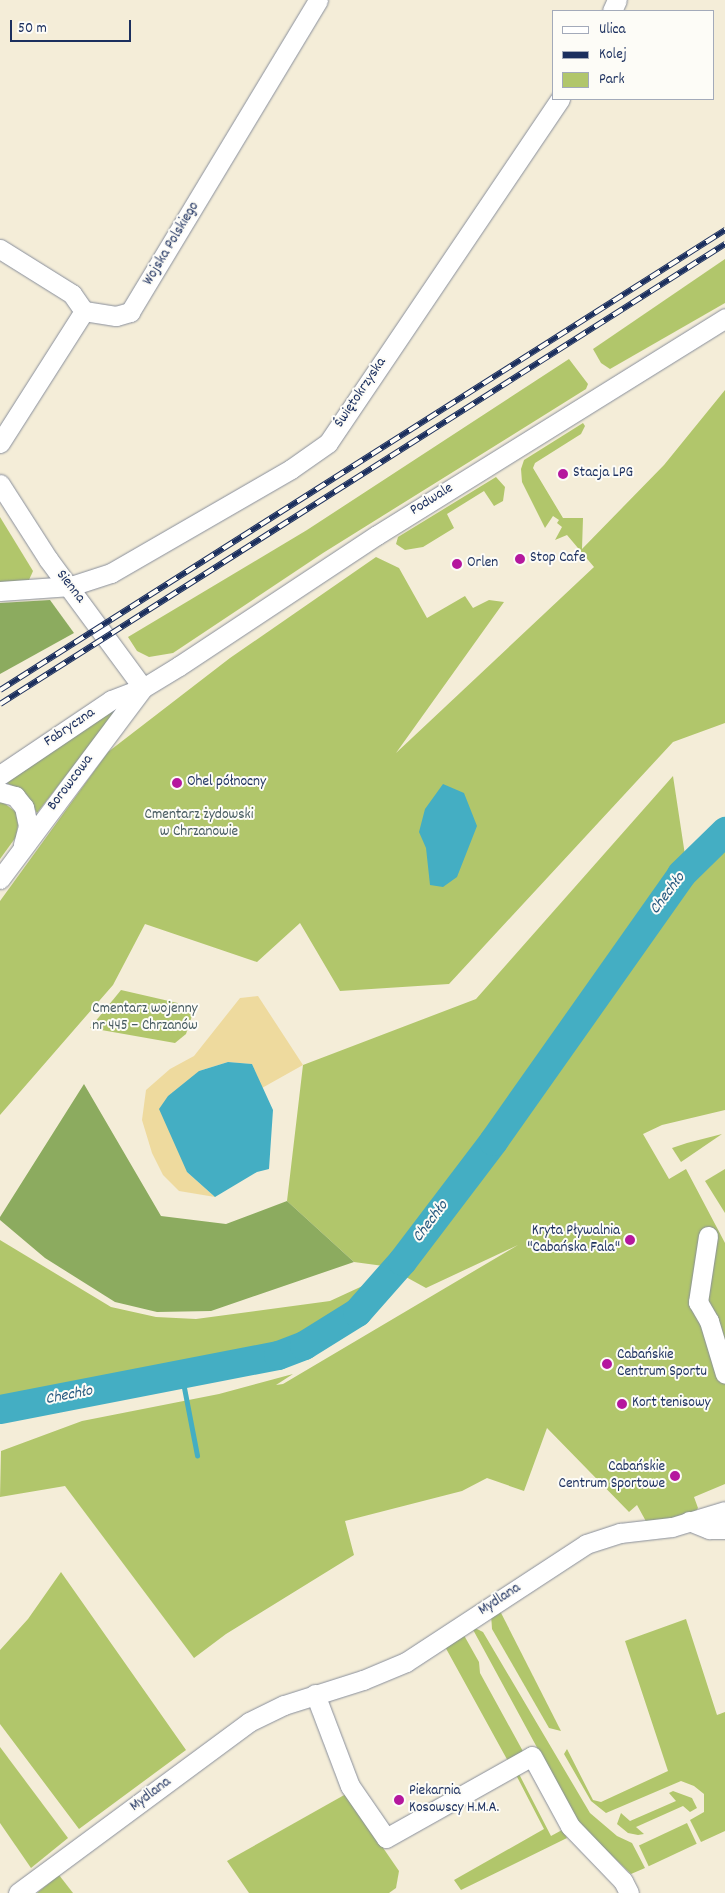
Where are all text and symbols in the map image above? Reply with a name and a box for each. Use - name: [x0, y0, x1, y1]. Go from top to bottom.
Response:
- scale bar: [12, 10, 134, 42]
- legend: [552, 10, 715, 100]
- text: 50 m: [18, 18, 47, 40]
- text: Ulica: [599, 19, 626, 41]
- text: Kolej: [599, 44, 627, 66]
- text: Park: [599, 69, 625, 91]
- street label: Wojska Polskiego: [140, 199, 204, 289]
- street label: Świętokrzyska: [331, 355, 391, 431]
- place label: Stacja LPG: [573, 465, 633, 483]
- marker: Stacja LPG: [557, 468, 569, 480]
- street label: Podwale: [407, 480, 457, 520]
- place label: Stop Cafe: [530, 550, 585, 568]
- marker: Stop Cafe: [514, 553, 526, 565]
- place label: Orlen: [467, 555, 498, 573]
- marker: Orlen: [451, 558, 463, 570]
- street label: Sienna: [52, 567, 88, 607]
- street label: Fabryczna: [41, 704, 99, 752]
- street label: Borowcowa: [44, 752, 98, 814]
- place label: Ohel północny: [187, 774, 266, 792]
- marker: Ohel północny: [171, 777, 183, 789]
- park label: Cmentarz żydowski w Chrzanowie: [145, 806, 253, 841]
- water label: Chechło: [646, 869, 690, 919]
- park label: Cmentarz wojenny nr 445 – Chrzanów: [92, 1000, 198, 1035]
- water label: Chechło: [409, 1197, 453, 1247]
- place label: Kryta Pływalnia "Cabańska Fala": [527, 1222, 620, 1257]
- marker: Kryta Pływalnia "Cabańska Fala": [624, 1234, 636, 1246]
- place label: Cabańskie Centrum Sportu: [617, 1346, 707, 1381]
- marker: Cabańskie Centrum Sportu: [601, 1358, 613, 1370]
- water label: Chechło: [44, 1382, 94, 1410]
- place label: Kort tenisowy: [632, 1395, 711, 1413]
- marker: Kort tenisowy: [616, 1398, 628, 1410]
- place label: Cabańskie Centrum Sportowe: [559, 1458, 665, 1493]
- marker: Cabańskie Centrum Sportowe: [669, 1470, 681, 1482]
- street label: Mydlana: [476, 1580, 524, 1620]
- street label: Mydlana: [127, 1774, 175, 1816]
- place label: Piekarnia Kosowscy H.M.A.: [409, 1782, 499, 1817]
- marker: Piekarnia Kosowscy H.M.A.: [393, 1794, 405, 1806]

